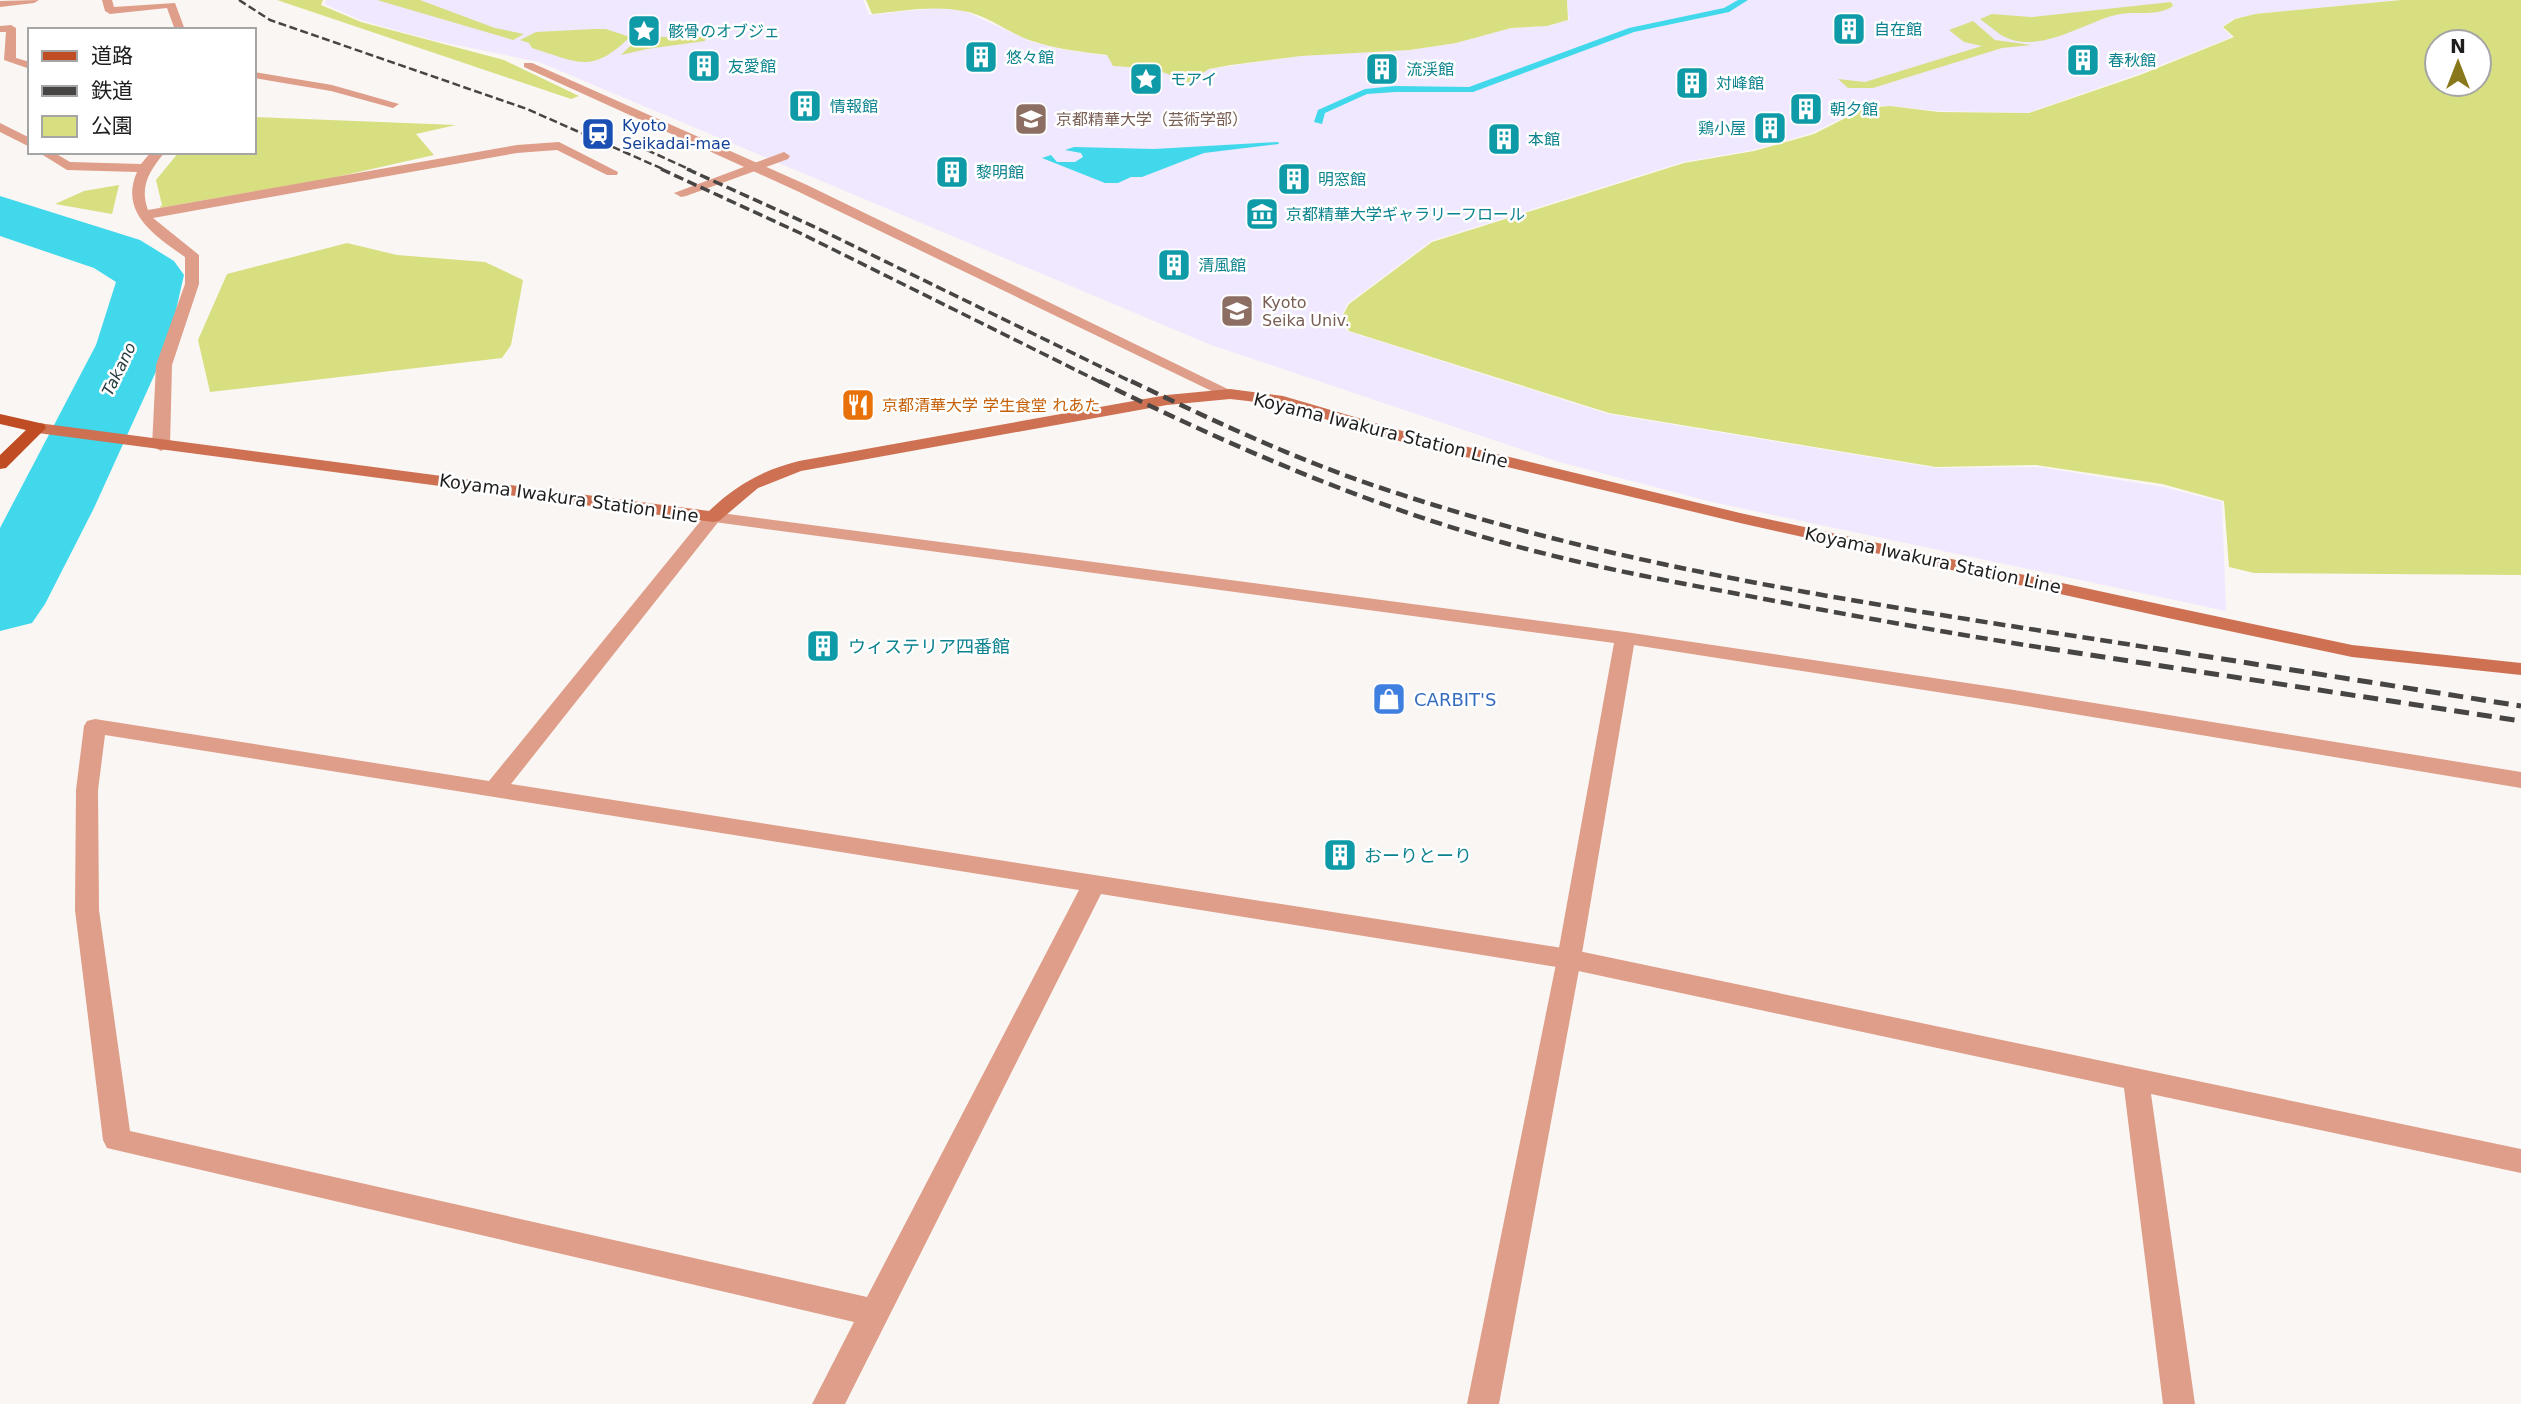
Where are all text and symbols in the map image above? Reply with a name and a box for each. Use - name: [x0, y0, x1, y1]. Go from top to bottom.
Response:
- building icon: 自在館: [1830, 10, 1868, 48]
- place icon: 骸骨のオブジェ: [625, 12, 663, 50]
- place label: 自在館: [1874, 20, 1922, 39]
- place label: 骸骨のオブジェ: [668, 22, 780, 41]
- legend: [28, 28, 256, 154]
- north arrow: [2423, 28, 2493, 98]
- text: N: [2450, 35, 2466, 57]
- building icon: 悠々館: [962, 38, 1000, 76]
- building icon: 春秋館: [2064, 41, 2102, 79]
- text: 道路: [91, 44, 133, 68]
- building icon: 友愛館: [685, 47, 723, 85]
- place label: 悠々館: [1006, 48, 1054, 67]
- building icon: 流渓館: [1363, 50, 1401, 88]
- place label: 春秋館: [2108, 51, 2156, 70]
- place label: 友愛館: [728, 57, 776, 76]
- place icon: モアイ: [1127, 60, 1165, 98]
- place label: 流渓館: [1406, 60, 1454, 79]
- building icon: 対峰館: [1673, 64, 1711, 102]
- place label: モアイ: [1170, 70, 1217, 89]
- place label: 対峰館: [1716, 74, 1764, 93]
- text: 鉄道: [91, 79, 133, 103]
- building icon: 情報館: [786, 87, 824, 125]
- building icon: 朝夕館: [1787, 90, 1825, 128]
- place label: 情報館: [830, 97, 878, 116]
- school or university icon: 京都精華大学（芸術学部）: [1012, 100, 1050, 138]
- place label: 朝夕館: [1830, 100, 1878, 119]
- building icon: 鶏小屋: [1751, 109, 1789, 147]
- place label: 京都精華大学（芸術学部）: [1056, 110, 1248, 129]
- text: 公園: [91, 114, 133, 138]
- station icon: Kyoto Seikadai-mae: [579, 115, 617, 153]
- place label: Kyoto Seikadai-mae: [622, 116, 731, 153]
- place label: 鶏小屋: [1698, 119, 1746, 138]
- building icon: 本館: [1485, 120, 1523, 158]
- place label: 本館: [1528, 130, 1560, 149]
- building icon: 黎明館: [933, 153, 971, 191]
- building icon: 明窓館: [1275, 160, 1313, 198]
- place label: 黎明館: [976, 163, 1024, 182]
- place label: 明窓館: [1318, 170, 1366, 189]
- museum icon: 京都精華大学ギャラリーフロール: [1243, 195, 1281, 233]
- place label: 京都精華大学ギャラリーフロール: [1286, 205, 1525, 224]
- building icon: 清風館: [1155, 246, 1193, 284]
- place label: 清風館: [1198, 256, 1246, 275]
- school or university icon: Kyoto Seika Univ.: [1218, 292, 1256, 330]
- place label: Kyoto Seika Univ.: [1262, 293, 1350, 330]
- water label: Takano: [98, 339, 140, 399]
- restaurant icon: 京都清華大学 学生食堂 れあた: [839, 386, 877, 424]
- street label: Koyama Iwakura Station Line: [1252, 388, 1510, 472]
- place label: 京都清華大学 学生食堂 れあた: [882, 396, 1100, 415]
- street label: Koyama Iwakura Station Line: [438, 469, 700, 527]
- street label: Koyama Iwakura Station Line: [1803, 523, 2063, 597]
- building icon: ウィステリア四番館: [804, 627, 842, 665]
- place label: ウィステリア四番館: [848, 636, 1010, 657]
- shop icon: CARBIT'S: [1370, 680, 1408, 718]
- place label: CARBIT'S: [1414, 689, 1496, 710]
- building icon: おーりとーり: [1321, 836, 1359, 874]
- place label: おーりとーり: [1364, 845, 1472, 866]

